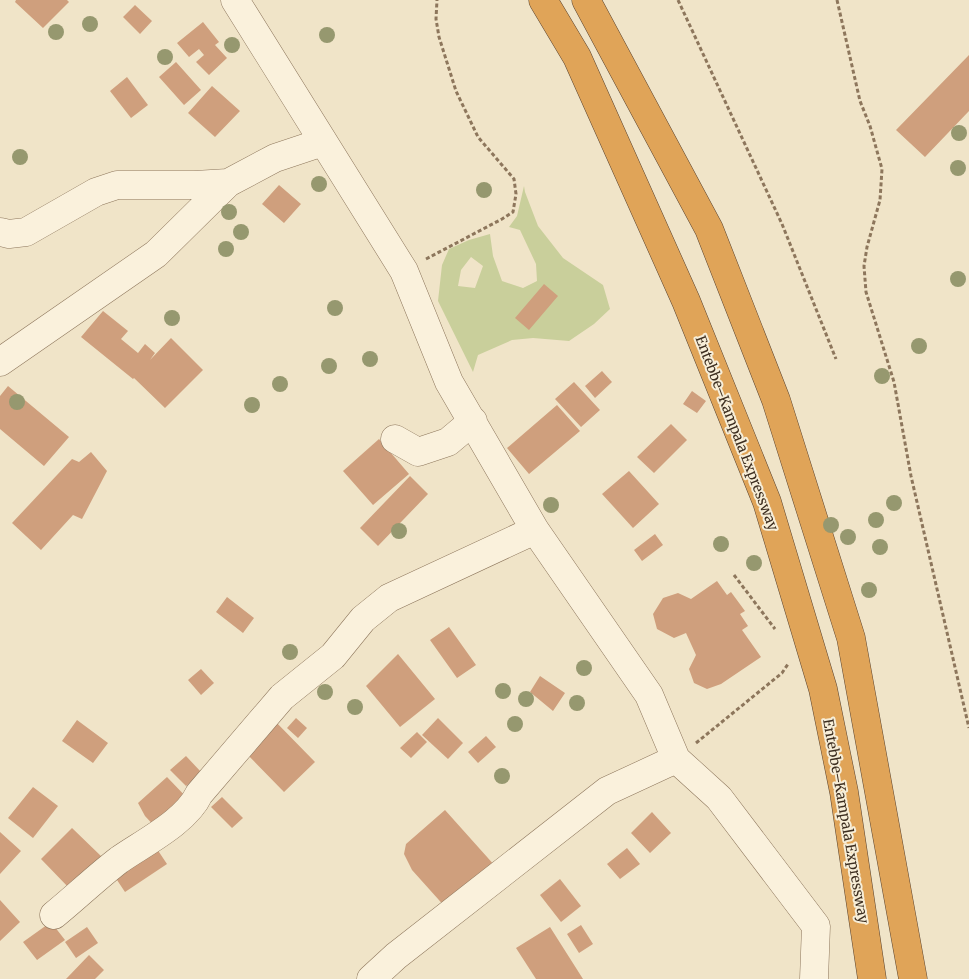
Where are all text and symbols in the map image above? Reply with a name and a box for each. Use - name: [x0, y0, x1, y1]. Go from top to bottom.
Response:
- street label: Entebbe–Kampala Expressway: [691, 333, 783, 534]
- street label: Entebbe–Kampala Expressway: [819, 717, 873, 925]

